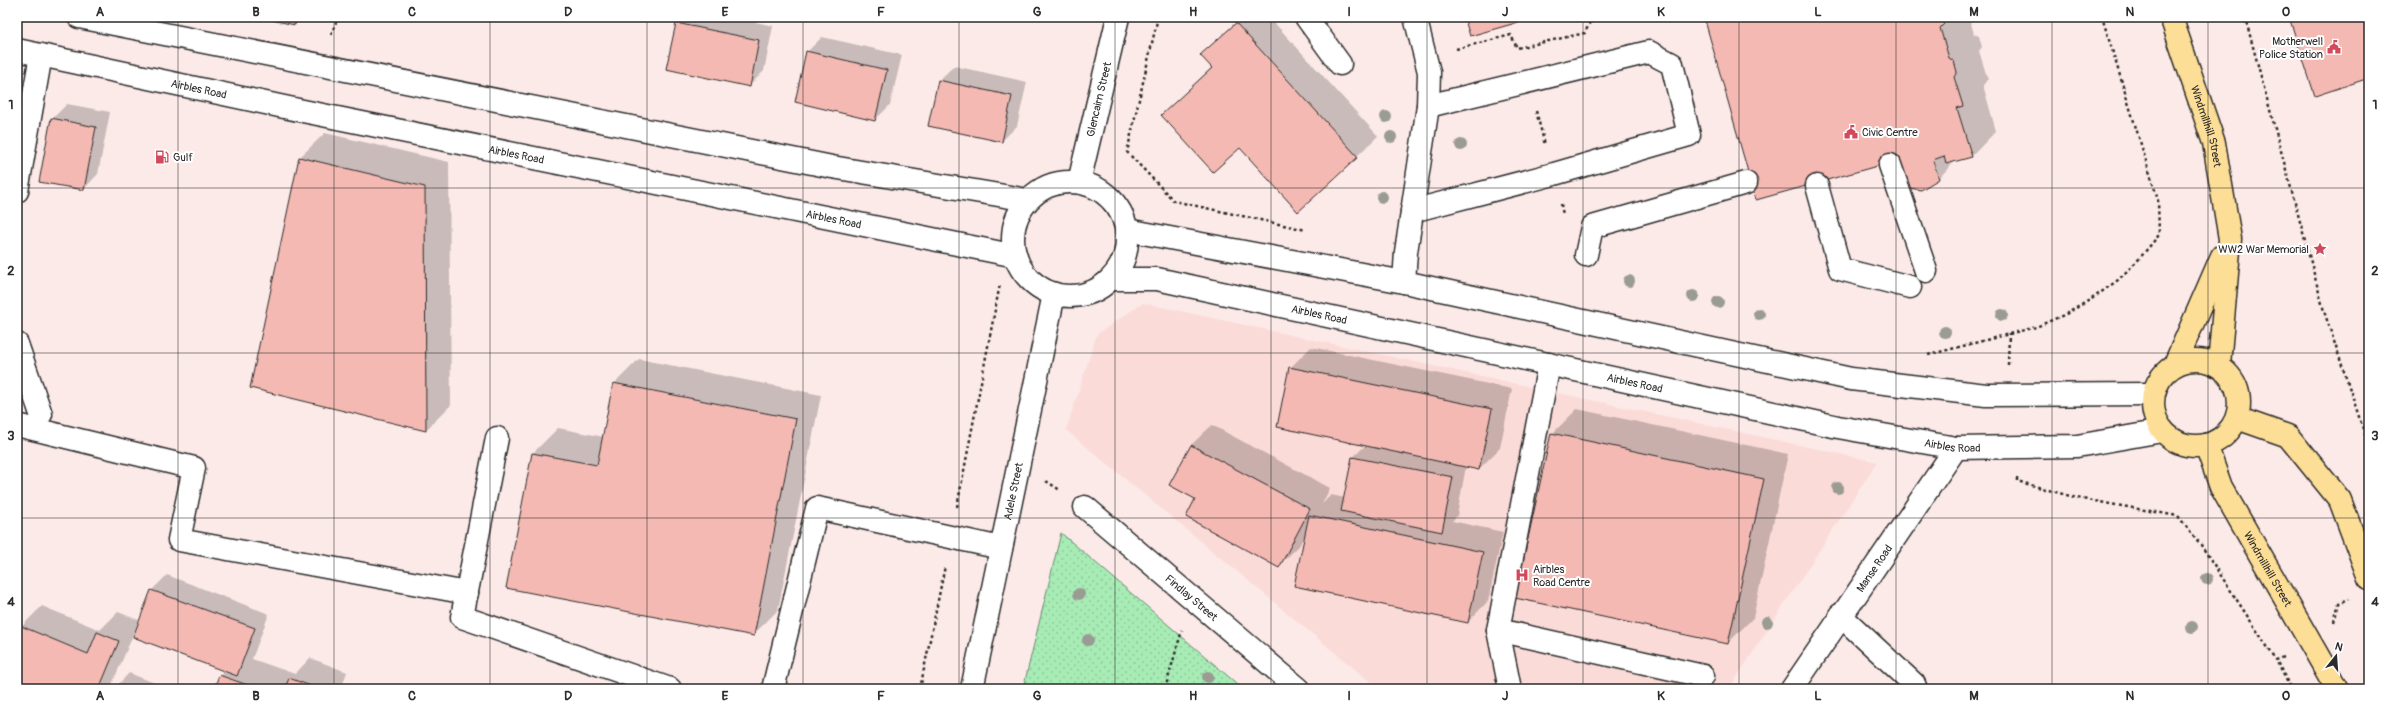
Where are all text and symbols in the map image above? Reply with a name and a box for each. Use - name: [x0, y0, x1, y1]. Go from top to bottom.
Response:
- text: A: [96, 4, 105, 20]
- text: B: [252, 4, 260, 20]
- text: C: [408, 4, 416, 20]
- text: D: [564, 4, 572, 20]
- text: E: [722, 4, 729, 20]
- text: F: [877, 4, 885, 20]
- text: G: [1033, 4, 1042, 20]
- text: H: [1189, 4, 1197, 20]
- text: I: [1347, 4, 1351, 20]
- text: J: [1502, 4, 1508, 20]
- text: K: [1657, 4, 1665, 20]
- text: L: [1814, 4, 1822, 20]
- text: M: [1969, 4, 1979, 20]
- text: N: [2126, 4, 2135, 20]
- text: O: [2282, 4, 2291, 20]
- place label: Motherwell Police Station: [2259, 35, 2323, 61]
- public building icon: Motherwell Police Station: [2326, 39, 2342, 55]
- street label: Glencairn Street: [1084, 60, 1114, 138]
- street label: Airbles Road: [170, 77, 228, 102]
- street label: Windmillhill Street: [2188, 84, 2224, 169]
- text: 1: [8, 97, 14, 113]
- text: 1: [2372, 97, 2378, 113]
- public building icon: Civic Centre: [1843, 124, 1859, 140]
- place label: Civic Centre: [1862, 126, 1918, 139]
- street label: Airbles Road: [487, 143, 545, 167]
- fuel station icon: Gulf: [154, 149, 170, 165]
- place label: Gulf: [173, 151, 193, 164]
- street label: Airbles Road: [805, 207, 863, 231]
- place icon: WW2 War Memorial: [2312, 241, 2328, 257]
- place label: WW2 War Memorial: [2218, 243, 2309, 256]
- text: 2: [7, 263, 15, 279]
- text: 2: [2371, 263, 2379, 279]
- street label: Airbles Road: [1290, 302, 1348, 327]
- street label: Airbles Road: [1606, 371, 1664, 396]
- text: 3: [7, 428, 15, 444]
- text: 3: [2371, 428, 2379, 444]
- street label: Airbles Road: [1923, 436, 1981, 455]
- street label: Adele Street: [1001, 461, 1026, 521]
- street label: Windmillhill Street: [2241, 529, 2295, 610]
- street label: Manse Road: [1854, 542, 1895, 595]
- place label: Airbles Road Centre: [1533, 563, 1590, 589]
- hospital icon: Airbles Road Centre: [1514, 567, 1530, 583]
- street label: Findlay Street: [1162, 572, 1221, 624]
- text: 4: [7, 594, 15, 610]
- text: 4: [2371, 594, 2379, 610]
- north arrow: [2316, 636, 2356, 676]
- text: N: [2333, 640, 2345, 654]
- text: A: [96, 688, 105, 704]
- text: B: [252, 688, 260, 704]
- text: C: [408, 688, 416, 704]
- text: D: [564, 688, 572, 704]
- text: E: [722, 688, 729, 704]
- text: F: [877, 688, 885, 704]
- text: G: [1033, 688, 1042, 704]
- text: H: [1189, 688, 1197, 704]
- text: I: [1347, 688, 1351, 704]
- text: J: [1502, 688, 1508, 704]
- text: K: [1657, 688, 1665, 704]
- text: L: [1814, 688, 1822, 704]
- text: M: [1969, 688, 1979, 704]
- text: N: [2126, 688, 2135, 704]
- text: O: [2282, 688, 2291, 704]

